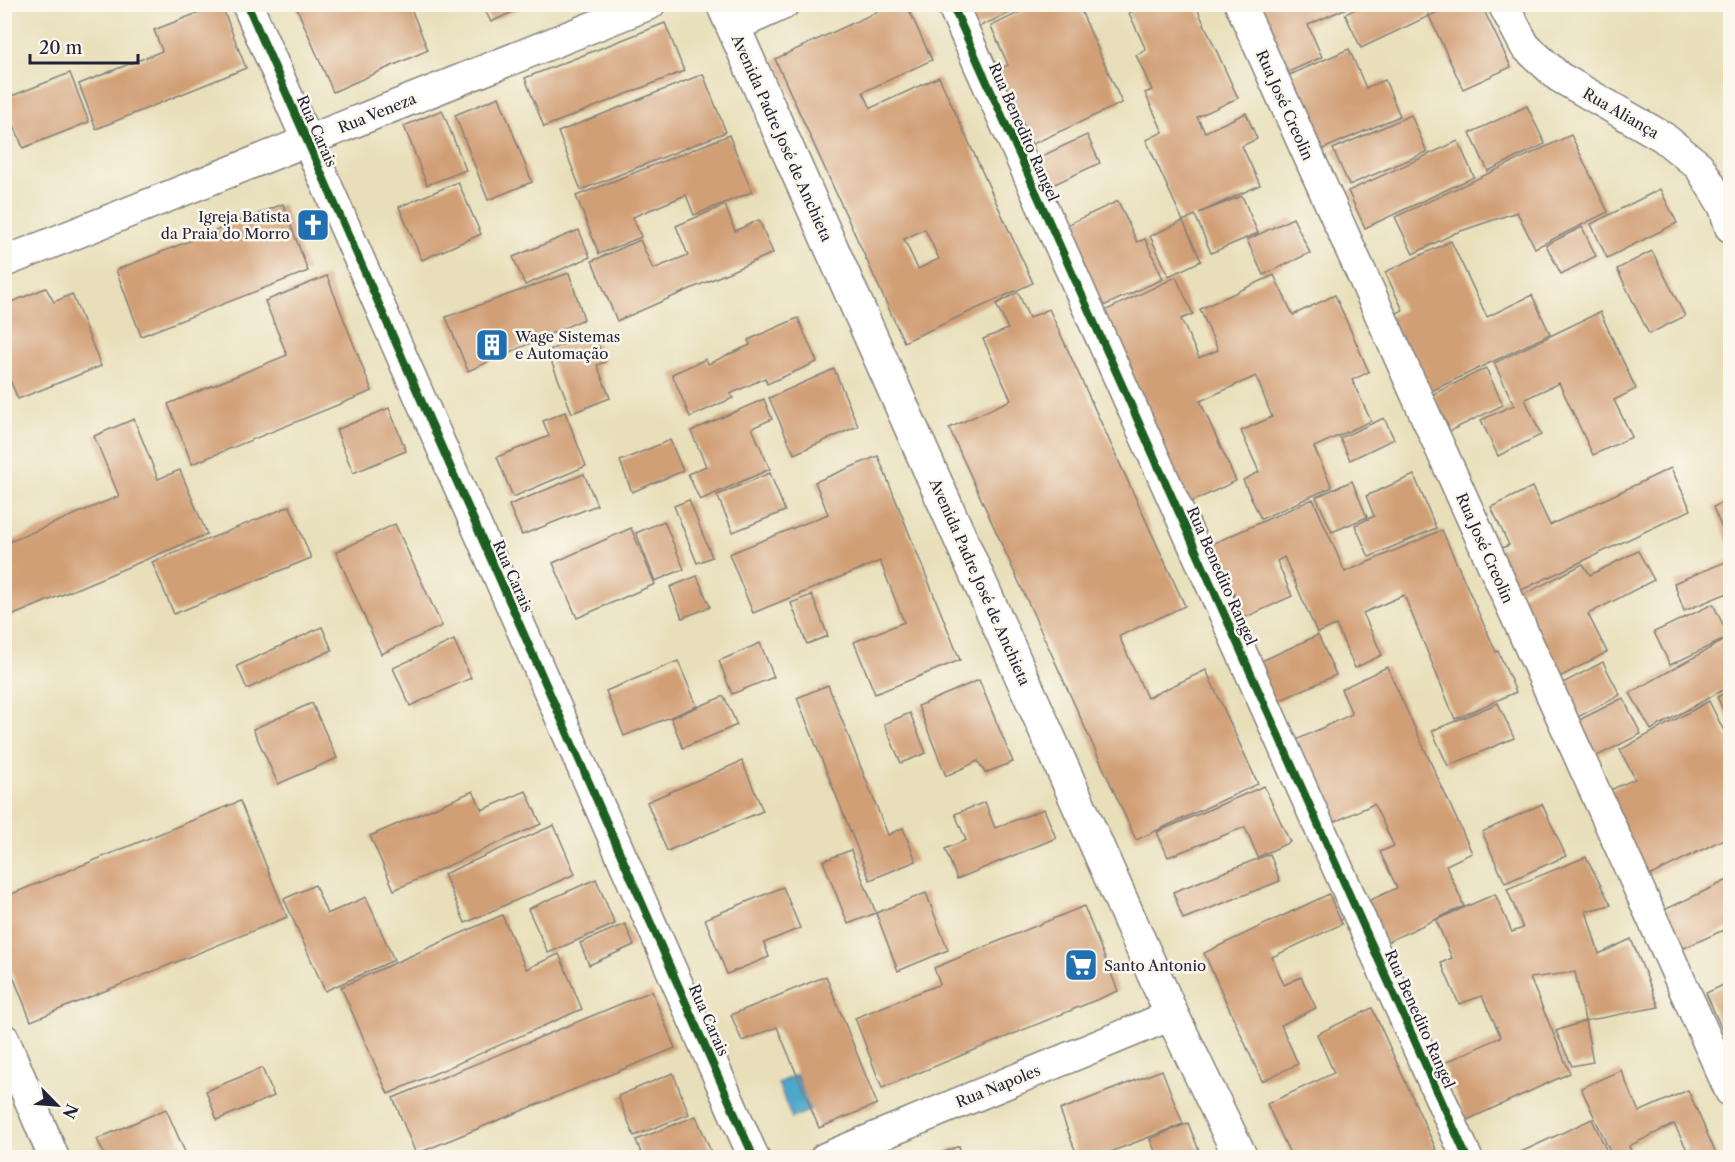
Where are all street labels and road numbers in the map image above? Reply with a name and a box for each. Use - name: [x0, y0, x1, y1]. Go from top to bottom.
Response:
- street label: Avenida Padre José de Anchieta: [727, 31, 836, 244]
- street label: Rua José Creolin: [1252, 47, 1318, 164]
- street label: Rua Benedito Rangel: [985, 60, 1063, 205]
- street label: Rua Aliança: [1580, 84, 1662, 142]
- street label: Rua Veneza: [335, 89, 419, 137]
- street label: Rua Carais: [293, 92, 341, 170]
- street label: Avenida Padre José de Anchieta: [925, 475, 1034, 688]
- street label: Rua José Creolin: [1452, 490, 1518, 607]
- street label: Rua Benedito Rangel: [1183, 504, 1261, 649]
- street label: Rua Carais: [489, 537, 537, 615]
- street label: Rua Benedito Rangel: [1381, 947, 1459, 1092]
- street label: Rua Carais: [685, 981, 733, 1059]
- street label: Rua Napoles: [953, 1060, 1043, 1112]

